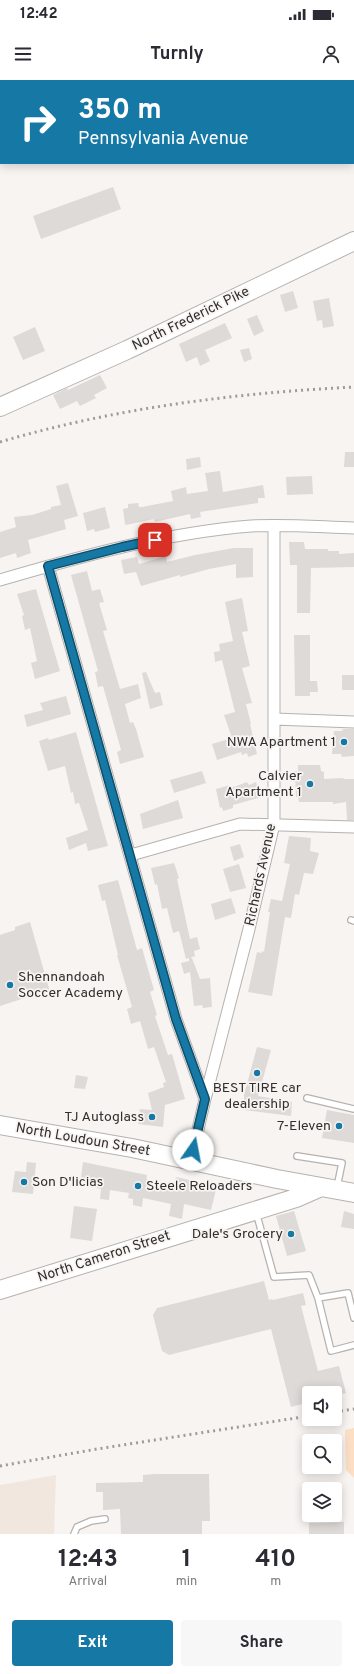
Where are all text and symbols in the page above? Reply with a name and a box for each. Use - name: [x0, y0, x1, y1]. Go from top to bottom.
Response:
- text: 12:42: [20, 5, 58, 24]
- icon: menu: [12, 43, 34, 65]
- text: Turnly: [150, 43, 204, 66]
- icon: person: [320, 43, 342, 65]
- text: 350 m: [78, 93, 162, 129]
- icon: right: [12, 96, 64, 148]
- text: Pennsylvania Avenue: [78, 128, 249, 151]
- street label: North Frederick Pike: [130, 283, 252, 355]
- pin: [138, 523, 172, 557]
- icon: arrive: [144, 529, 166, 551]
- place label: NWA Apartment 1: [227, 734, 336, 751]
- marker: NWA Apartment 1: [339, 737, 349, 747]
- place label: Calvier Apartment 1: [225, 768, 303, 801]
- marker: Calvier Apartment 1: [305, 779, 315, 789]
- street label: Richards Avenue: [242, 822, 280, 928]
- place label: Shennandoah Soccer Academy: [18, 969, 123, 1002]
- marker: Shennandoah Soccer Academy: [5, 980, 15, 990]
- marker: BEST TIRE car dealership: [252, 1068, 262, 1078]
- place label: BEST TIRE car dealership: [213, 1080, 302, 1113]
- place label: TJ Autoglass: [64, 1109, 144, 1126]
- marker: TJ Autoglass: [147, 1112, 157, 1122]
- place label: 7-Eleven: [277, 1118, 331, 1135]
- street label: North Loudoun Street: [14, 1120, 152, 1160]
- marker: 7-Eleven: [334, 1121, 344, 1131]
- position arrow: [172, 1129, 214, 1171]
- place label: Son D'licias: [32, 1174, 103, 1191]
- marker: Son D'licias: [19, 1177, 29, 1187]
- place label: Steele Reloaders: [146, 1178, 252, 1195]
- marker: Steele Reloaders: [133, 1181, 143, 1191]
- place label: Dale's Grocery: [192, 1226, 283, 1243]
- street label: North Cameron Street: [36, 1228, 172, 1286]
- marker: Dale's Grocery: [286, 1229, 296, 1239]
- map controls: [302, 1386, 342, 1522]
- button: sound: [302, 1386, 342, 1426]
- button: search: [302, 1434, 342, 1474]
- button: layers: [302, 1482, 342, 1522]
- text: 12:43: [58, 1545, 118, 1575]
- text: 1: [182, 1545, 191, 1575]
- text: 410: [255, 1545, 296, 1575]
- text: Arrival: [68, 1574, 107, 1590]
- text: min: [176, 1574, 197, 1590]
- text: m: [270, 1574, 281, 1590]
- button: Exit: [12, 1620, 173, 1666]
- button: Share: [181, 1620, 342, 1666]

